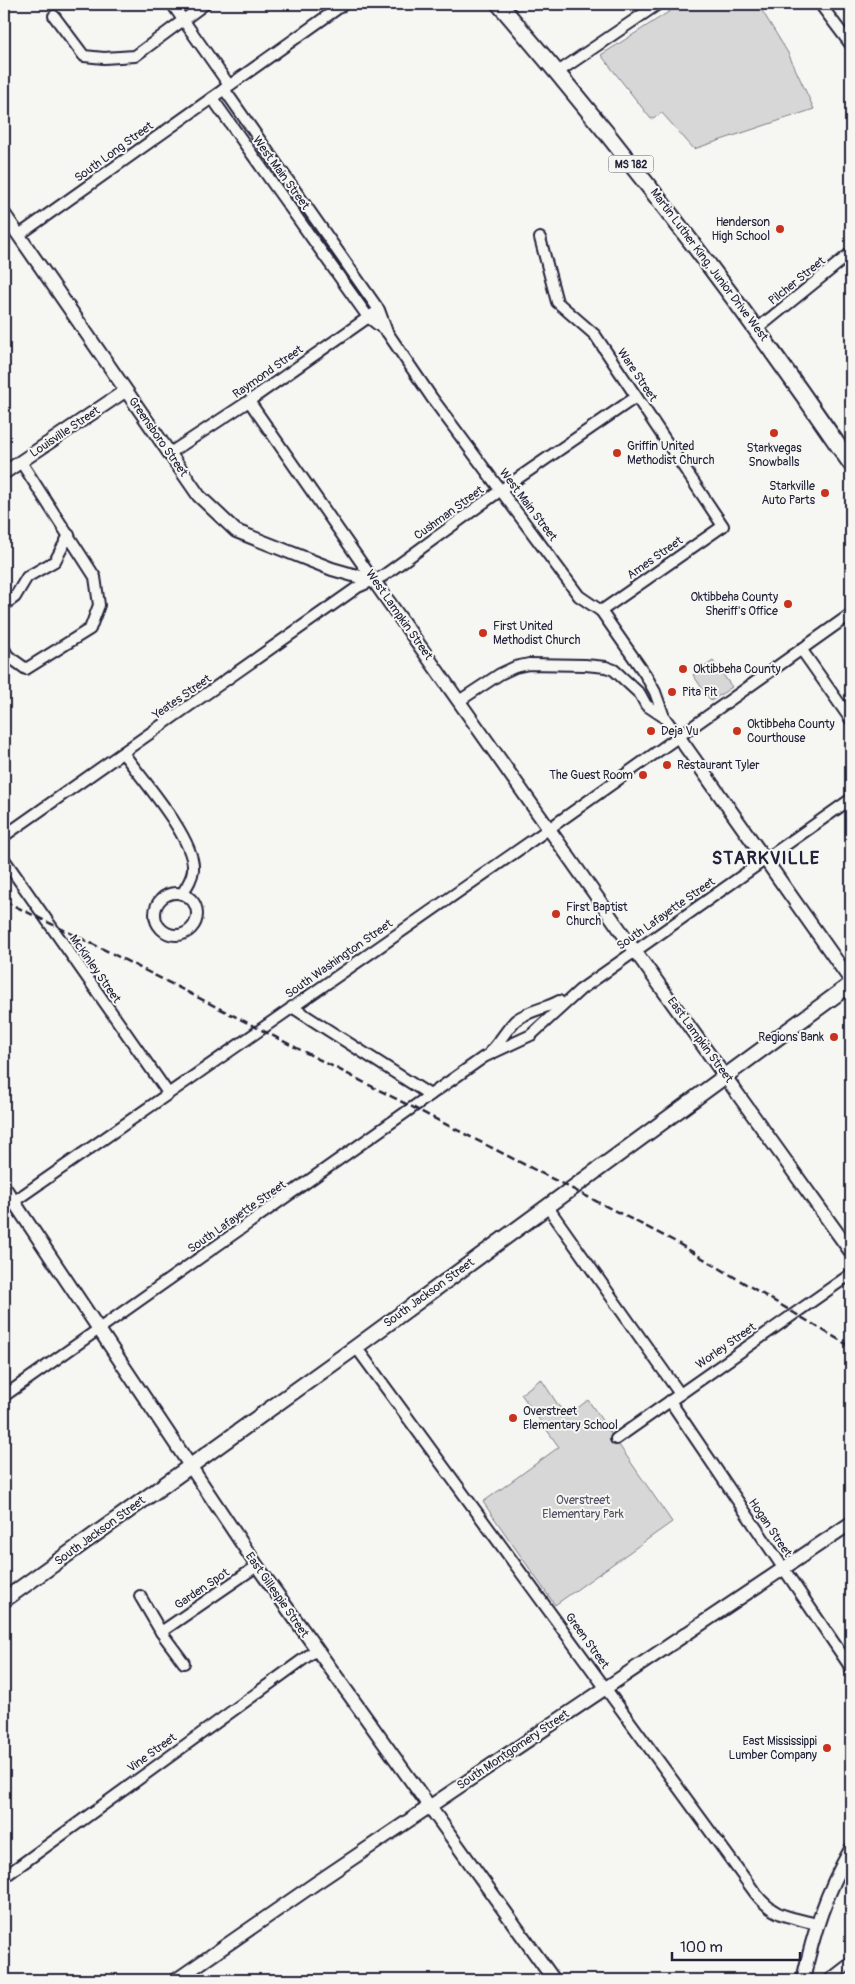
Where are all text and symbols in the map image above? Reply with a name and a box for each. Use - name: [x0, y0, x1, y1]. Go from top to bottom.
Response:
- street label: South Long Street: [72, 118, 156, 186]
- street label: West Main Street: [249, 133, 313, 213]
- road number: MS 182: [608, 156, 654, 172]
- street label: Martin Luther King, Junior Drive West: [647, 186, 771, 344]
- place label: Henderson High School: [711, 215, 770, 244]
- marker: Henderson High School: [774, 223, 786, 235]
- street label: Pilcher Street: [766, 253, 829, 308]
- street label: Raymond Street: [230, 342, 306, 402]
- street label: Ware Street: [614, 346, 660, 405]
- street label: Greensboro Street: [125, 394, 191, 480]
- street label: Louisville Street: [27, 403, 103, 461]
- marker: Starkvegas Snowballs: [768, 427, 780, 439]
- place label: Griffin United Methodist Church: [627, 439, 715, 468]
- place label: Starkvegas Snowballs: [747, 441, 802, 470]
- marker: Griffin United Methodist Church: [611, 447, 623, 459]
- street label: West Main Street: [496, 466, 560, 544]
- place label: Starkville Auto Parts: [762, 479, 816, 508]
- street label: Cushman Street: [411, 483, 487, 543]
- marker: Starkville Auto Parts: [819, 487, 831, 499]
- street label: Ames Street: [624, 533, 686, 583]
- street label: West Lampkin Street: [362, 567, 436, 663]
- place label: Oktibbeha County Sheriff's Office: [690, 590, 778, 619]
- marker: Oktibbeha County Sheriff's Office: [782, 598, 794, 610]
- place label: First United Methodist Church: [493, 619, 581, 648]
- marker: First United Methodist Church: [477, 627, 489, 639]
- place label: Oktibbeha County: [693, 662, 781, 677]
- marker: Oktibbeha County: [677, 663, 689, 675]
- street label: Yeates Street: [149, 671, 214, 723]
- place label: Pita Pit: [682, 685, 718, 700]
- marker: Pita Pit: [666, 686, 678, 698]
- place label: Oktibbeha County Courthouse: [747, 717, 835, 746]
- place label: Deja Vu: [661, 724, 699, 739]
- marker: Deja Vu: [645, 725, 657, 737]
- marker: Oktibbeha County Courthouse: [731, 725, 743, 737]
- place label: Restaurant Tyler: [677, 758, 760, 773]
- marker: Restaurant Tyler: [661, 759, 673, 771]
- place label: The Guest Room: [549, 768, 633, 783]
- marker: The Guest Room: [637, 769, 649, 781]
- district label: STARKVILLE: [712, 847, 820, 870]
- street label: South Lafayette Street: [614, 874, 718, 954]
- place label: First Baptist Church: [566, 900, 628, 929]
- marker: First Baptist Church: [550, 908, 562, 920]
- street label: South Washington Street: [283, 916, 396, 1002]
- street label: McKinley Street: [66, 932, 124, 1006]
- street label: East Lampkin Street: [664, 994, 736, 1086]
- place label: Regions Bank: [758, 1030, 824, 1045]
- marker: Regions Bank: [828, 1031, 840, 1043]
- street label: South Lafayette Street: [185, 1177, 289, 1257]
- street label: South Jackson Street: [381, 1255, 477, 1331]
- street label: Worley Street: [693, 1320, 759, 1372]
- place label: Overstreet Elementary School: [523, 1404, 618, 1433]
- marker: Overstreet Elementary School: [507, 1412, 519, 1424]
- street label: South Jackson Street: [52, 1493, 148, 1569]
- park label: Overstreet Elementary Park: [542, 1493, 624, 1522]
- street label: Hogan Street: [745, 1496, 795, 1560]
- street label: East Gillespie Street: [242, 1550, 312, 1641]
- street label: Garden Spot: [172, 1565, 232, 1613]
- street label: Green Street: [562, 1610, 612, 1672]
- street label: South Montgomery Street: [454, 1707, 572, 1793]
- street label: Vine Street: [125, 1730, 180, 1776]
- place label: East Mississippi Lumber Company: [728, 1734, 817, 1763]
- marker: East Mississippi Lumber Company: [821, 1742, 833, 1754]
- scale bar: [672, 1929, 800, 1961]
- text: 100 m: [680, 1938, 723, 1957]

